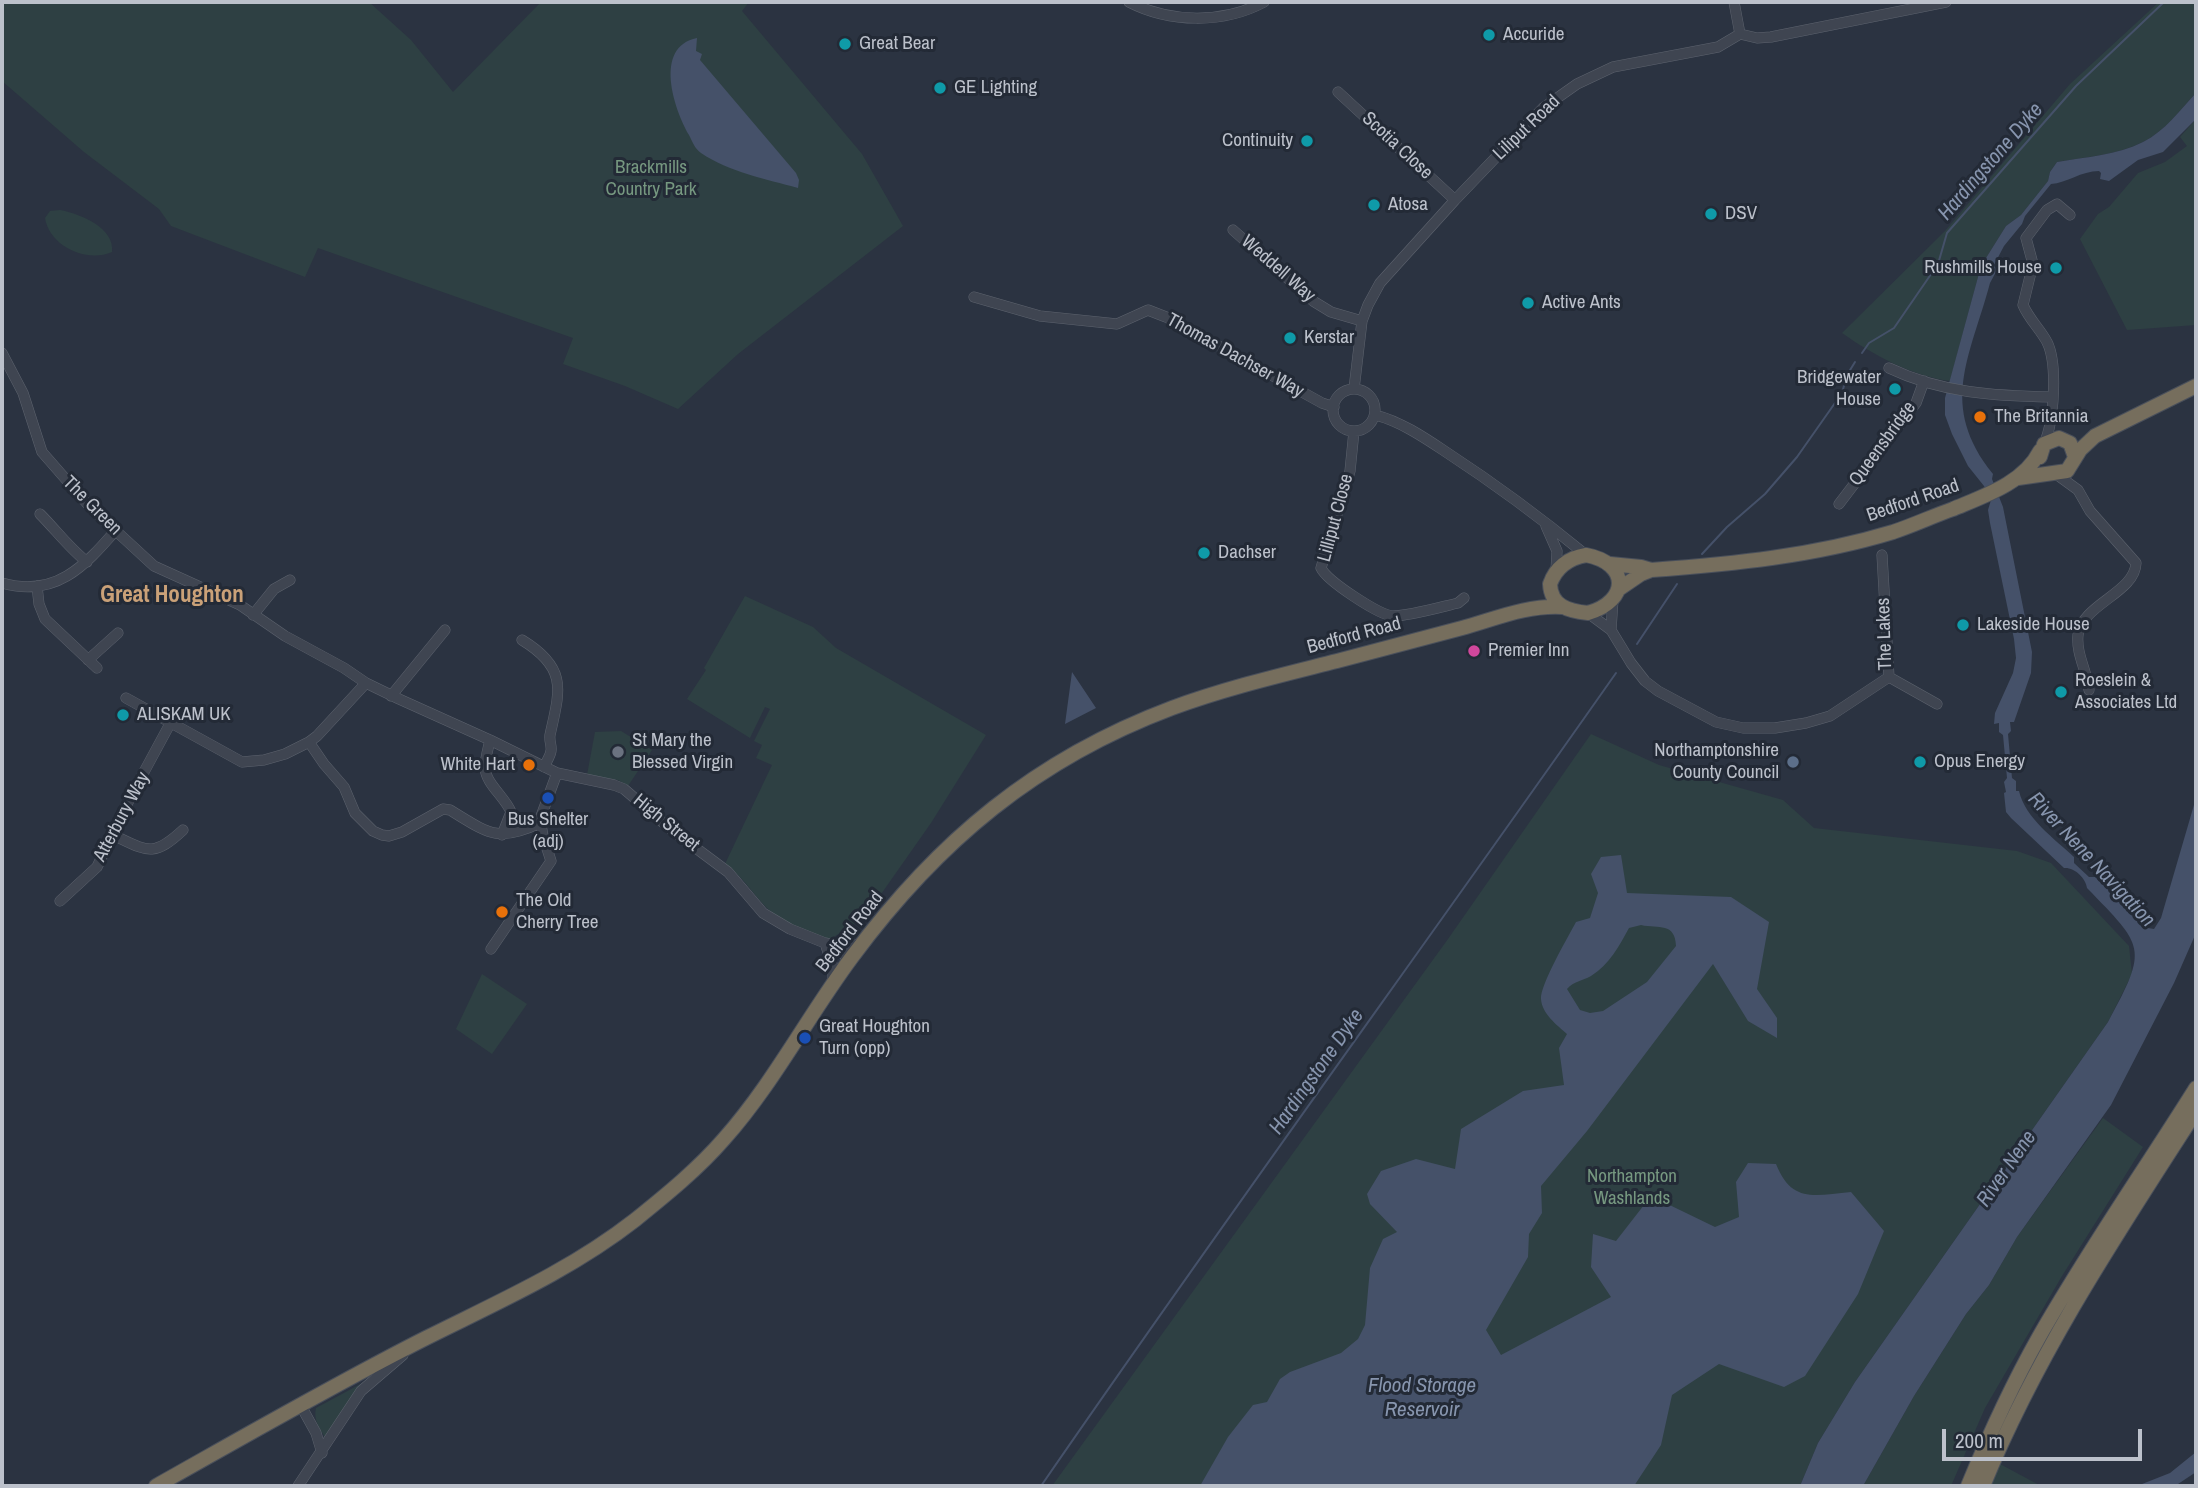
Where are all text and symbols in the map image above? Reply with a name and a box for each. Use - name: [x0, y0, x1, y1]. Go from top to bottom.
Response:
- place label: Accuride: [1503, 24, 1564, 46]
- marker: Accuride: [1481, 27, 1497, 43]
- place label: Great Bear: [859, 33, 935, 55]
- marker: Great Bear: [837, 36, 853, 52]
- place label: GE Lighting: [954, 77, 1037, 99]
- marker: GE Lighting: [932, 80, 948, 96]
- street label: Liliput Road: [1489, 91, 1565, 165]
- water label: Hardingstone Dyke: [1933, 98, 2049, 226]
- street label: Scotia Close: [1357, 108, 1437, 184]
- place label: Continuity: [1222, 130, 1293, 152]
- marker: Continuity: [1299, 133, 1315, 149]
- park label: Brackmills Country Park: [606, 157, 696, 201]
- place label: Atosa: [1388, 194, 1428, 216]
- marker: Atosa: [1366, 197, 1382, 213]
- place label: DSV: [1725, 203, 1757, 225]
- marker: DSV: [1703, 206, 1719, 222]
- street label: Weddell Way: [1236, 231, 1320, 307]
- place label: Rushmills House: [1924, 257, 2042, 279]
- marker: Rushmills House: [2048, 260, 2064, 276]
- place label: Active Ants: [1542, 292, 1621, 314]
- marker: Active Ants: [1520, 295, 1536, 311]
- street label: Thomas Dachser Way: [1162, 309, 1308, 403]
- place label: Kerstar: [1304, 327, 1354, 349]
- marker: Kerstar: [1282, 330, 1298, 346]
- place label: Bridgewater House: [1797, 367, 1881, 411]
- marker: Bridgewater House: [1887, 381, 1903, 397]
- street label: Queensbridge: [1845, 397, 1921, 491]
- place label: The Britannia: [1994, 406, 2088, 428]
- marker: The Britannia: [1972, 409, 1988, 425]
- street label: The Green: [58, 472, 126, 540]
- street label: Lilliput Close: [1313, 472, 1359, 564]
- street label: Bedford Road: [1864, 475, 1962, 527]
- place label: Dachser: [1218, 542, 1276, 564]
- marker: Dachser: [1196, 545, 1212, 561]
- district label: Great Houghton: [100, 582, 244, 610]
- street label: The Lakes: [1872, 597, 1898, 671]
- street label: Bedford Road: [1305, 613, 1403, 659]
- place label: Lakeside House: [1977, 614, 2090, 636]
- marker: Lakeside House: [1955, 617, 1971, 633]
- place label: Premier Inn: [1488, 640, 1569, 662]
- marker: Premier Inn: [1466, 643, 1482, 659]
- place label: Roeslein & Associates Ltd: [2075, 670, 2177, 714]
- marker: Roeslein & Associates Ltd: [2053, 684, 2069, 700]
- place label: ALISKAM UK: [137, 704, 231, 726]
- marker: ALISKAM UK: [115, 707, 131, 723]
- place label: St Mary the Blessed Virgin: [632, 730, 733, 774]
- place label: Northamptonshire County Council: [1654, 740, 1779, 784]
- marker: St Mary the Blessed Virgin: [610, 744, 626, 760]
- place label: Opus Energy: [1934, 751, 2025, 773]
- place label: White Hart: [441, 754, 515, 776]
- marker: Northamptonshire County Council: [1785, 754, 1801, 770]
- marker: Opus Energy: [1912, 754, 1928, 770]
- marker: White Hart: [521, 757, 537, 773]
- street label: Atterbury Way: [89, 768, 155, 866]
- water label: River Nene Navigation: [2022, 787, 2160, 933]
- street label: High Street: [628, 789, 704, 857]
- marker: Bus Shelter (adj): [540, 790, 556, 806]
- place label: Bus Shelter (adj): [508, 809, 588, 853]
- street label: Bedford Road: [811, 887, 889, 977]
- place label: The Old Cherry Tree: [516, 890, 599, 934]
- marker: The Old Cherry Tree: [494, 904, 510, 920]
- water label: Hardingstone Dyke: [1264, 1004, 1370, 1140]
- place label: Great Houghton Turn (opp): [819, 1016, 930, 1060]
- marker: Great Houghton Turn (opp): [797, 1030, 813, 1046]
- water label: River Nene: [1972, 1126, 2042, 1212]
- park label: Northampton Washlands: [1587, 1166, 1677, 1210]
- water label: Flood Storage Reservoir: [1368, 1373, 1476, 1423]
- scale bar: [1946, 1414, 2146, 1458]
- text: 200 m: [1955, 1426, 2003, 1455]

